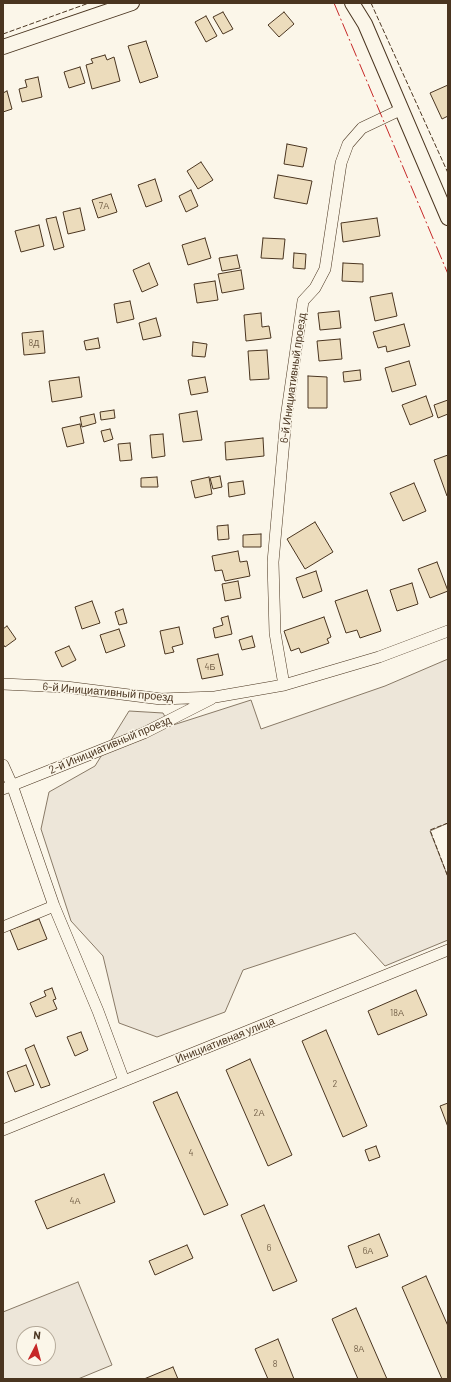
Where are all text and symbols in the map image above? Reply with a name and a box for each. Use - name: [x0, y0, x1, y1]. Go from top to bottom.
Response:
- house number: 7А: [99, 201, 109, 211]
- street label: 6-й Инициативный проезд: [277, 312, 309, 444]
- house number: 8Д: [29, 338, 39, 348]
- house number: 4Б: [205, 662, 215, 672]
- street label: 6-й Инициативный проезд: [42, 680, 174, 704]
- street label: 2-й Инициативный проезд: [47, 713, 173, 777]
- house number: 18А: [390, 1008, 404, 1018]
- street label: Инициативная улица: [173, 1014, 277, 1066]
- house number: 2: [333, 1079, 337, 1089]
- house number: 2А: [254, 1108, 264, 1118]
- house number: 4: [189, 1148, 193, 1158]
- house number: 4А: [70, 1196, 80, 1206]
- house number: 6: [267, 1243, 271, 1253]
- house number: 6А: [363, 1246, 373, 1256]
- north arrow: [16, 1326, 56, 1366]
- text: N: [33, 1328, 42, 1341]
- house number: 8А: [354, 1344, 364, 1354]
- house number: 8: [273, 1359, 277, 1369]

